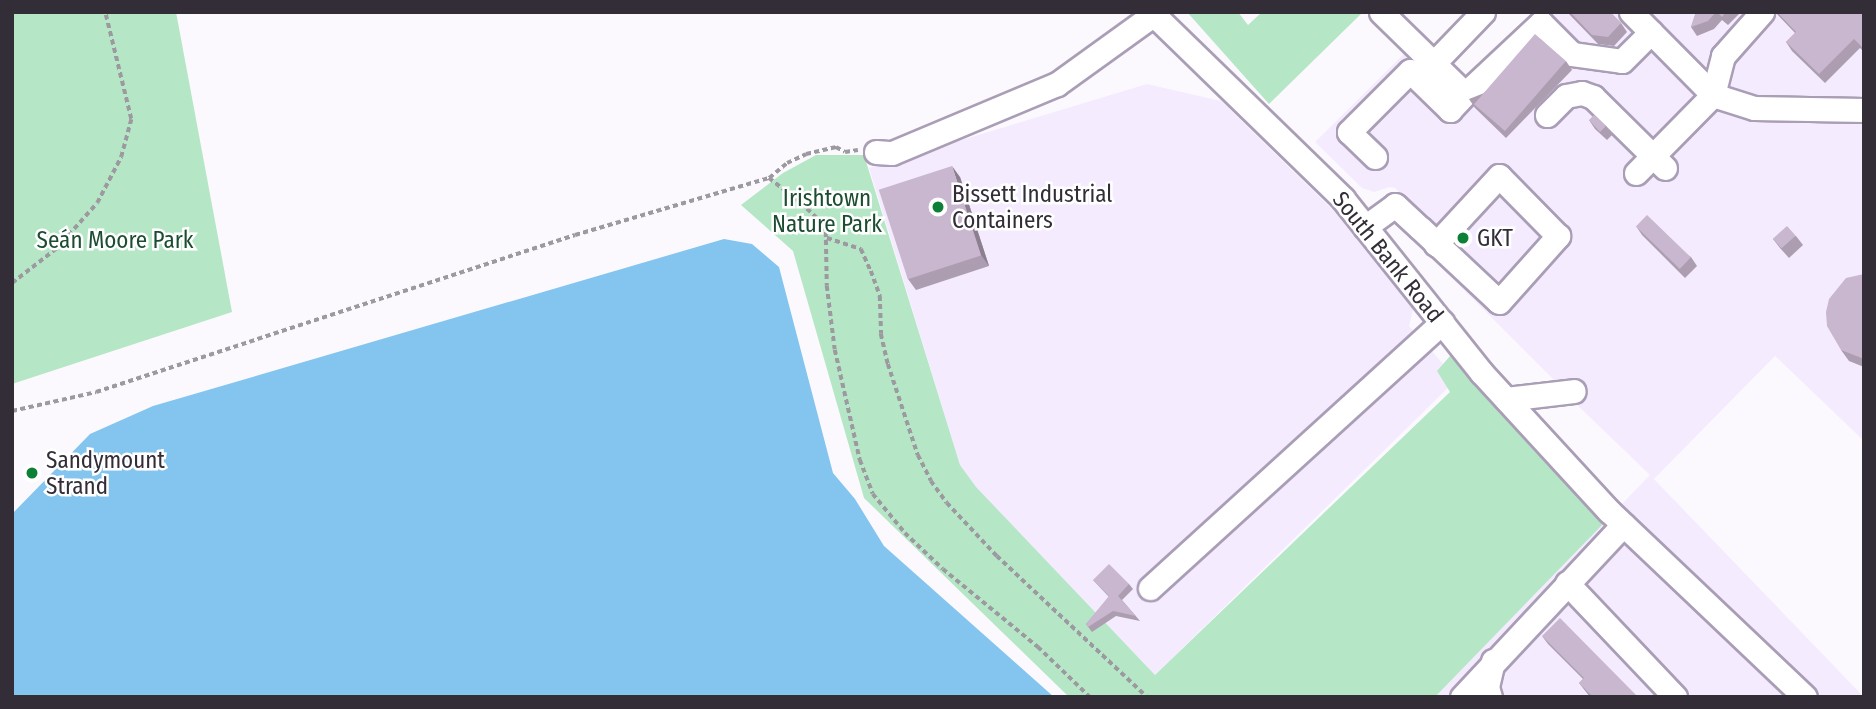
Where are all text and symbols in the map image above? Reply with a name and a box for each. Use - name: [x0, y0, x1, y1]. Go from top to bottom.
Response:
- place label: Bissett Industrial Containers: [952, 180, 1112, 234]
- park label: Irishtown Nature Park: [772, 184, 882, 238]
- street label: South Bank Road: [1327, 186, 1449, 328]
- marker: Bissett Industrial Containers: [930, 199, 946, 215]
- place label: GKT: [1477, 224, 1513, 252]
- park label: Seán Moore Park: [37, 226, 193, 254]
- marker: GKT: [1455, 230, 1471, 246]
- place label: Sandymount Strand: [46, 446, 165, 500]
- marker: Sandymount Strand: [24, 465, 40, 481]

